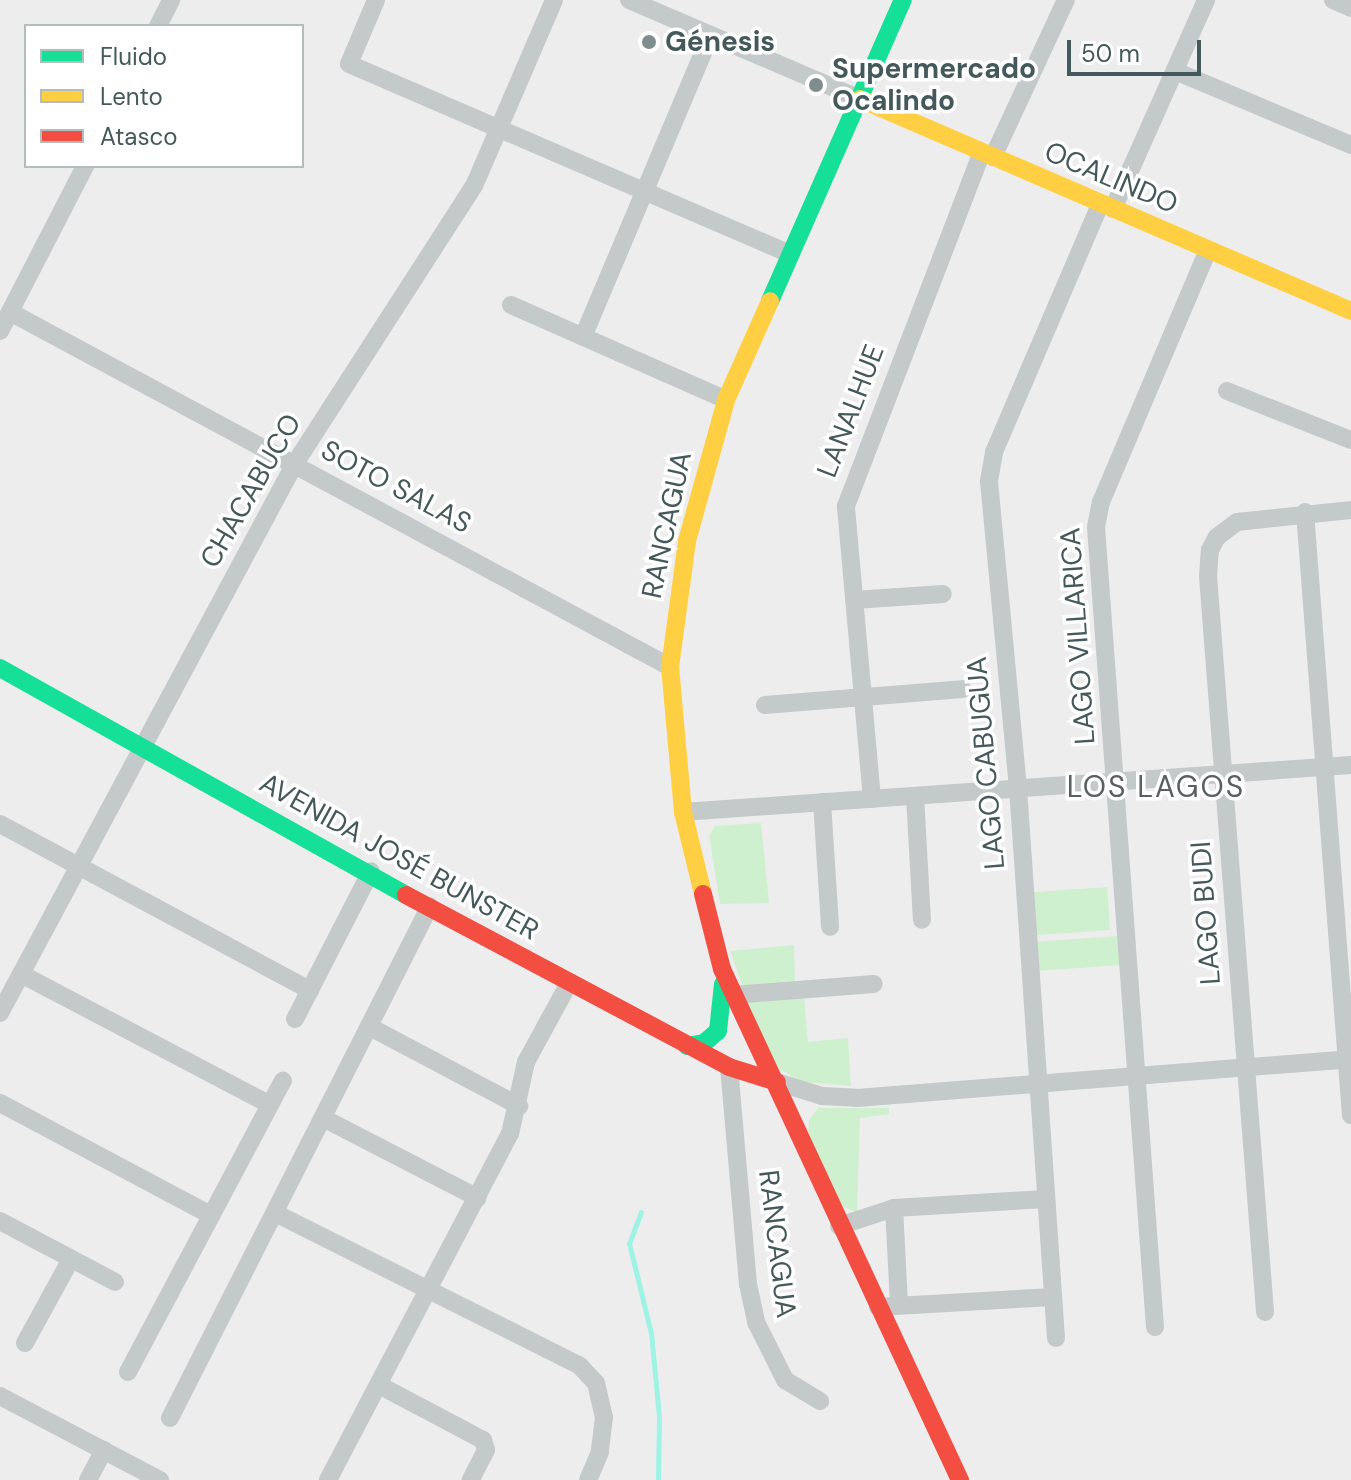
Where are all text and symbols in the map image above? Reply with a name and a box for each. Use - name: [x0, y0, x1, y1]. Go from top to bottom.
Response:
- legend: [24, 24, 304, 168]
- scale bar: [1071, 24, 1205, 74]
- place label: Génesis: [665, 25, 775, 59]
- marker: Génesis: [640, 33, 658, 51]
- text: 50 m: [1081, 38, 1140, 69]
- text: Fluido: [100, 41, 167, 72]
- place label: Supermercado Ocalindo: [832, 52, 1036, 118]
- marker: Supermercado Ocalindo: [807, 76, 825, 94]
- text: Lento: [100, 81, 163, 112]
- text: Atasco: [100, 121, 177, 152]
- street label: OCALINDO: [1039, 135, 1183, 221]
- street label: LANALHUE: [810, 340, 892, 482]
- street label: CHACABUCO: [194, 408, 308, 574]
- street label: SOTO SALAS: [315, 433, 477, 541]
- street label: RANCAGUA: [635, 449, 699, 601]
- street label: LAGO VILLARICA: [1054, 526, 1102, 746]
- street label: LAGO CABUGUA: [960, 655, 1012, 871]
- street label: AVENIDA JOSÉ BUNSTER: [254, 766, 544, 948]
- district label: LOS LAGOS: [1067, 769, 1245, 805]
- street label: LAGO BUDI: [1184, 840, 1228, 986]
- street label: RANCAGUA: [751, 1168, 803, 1320]

